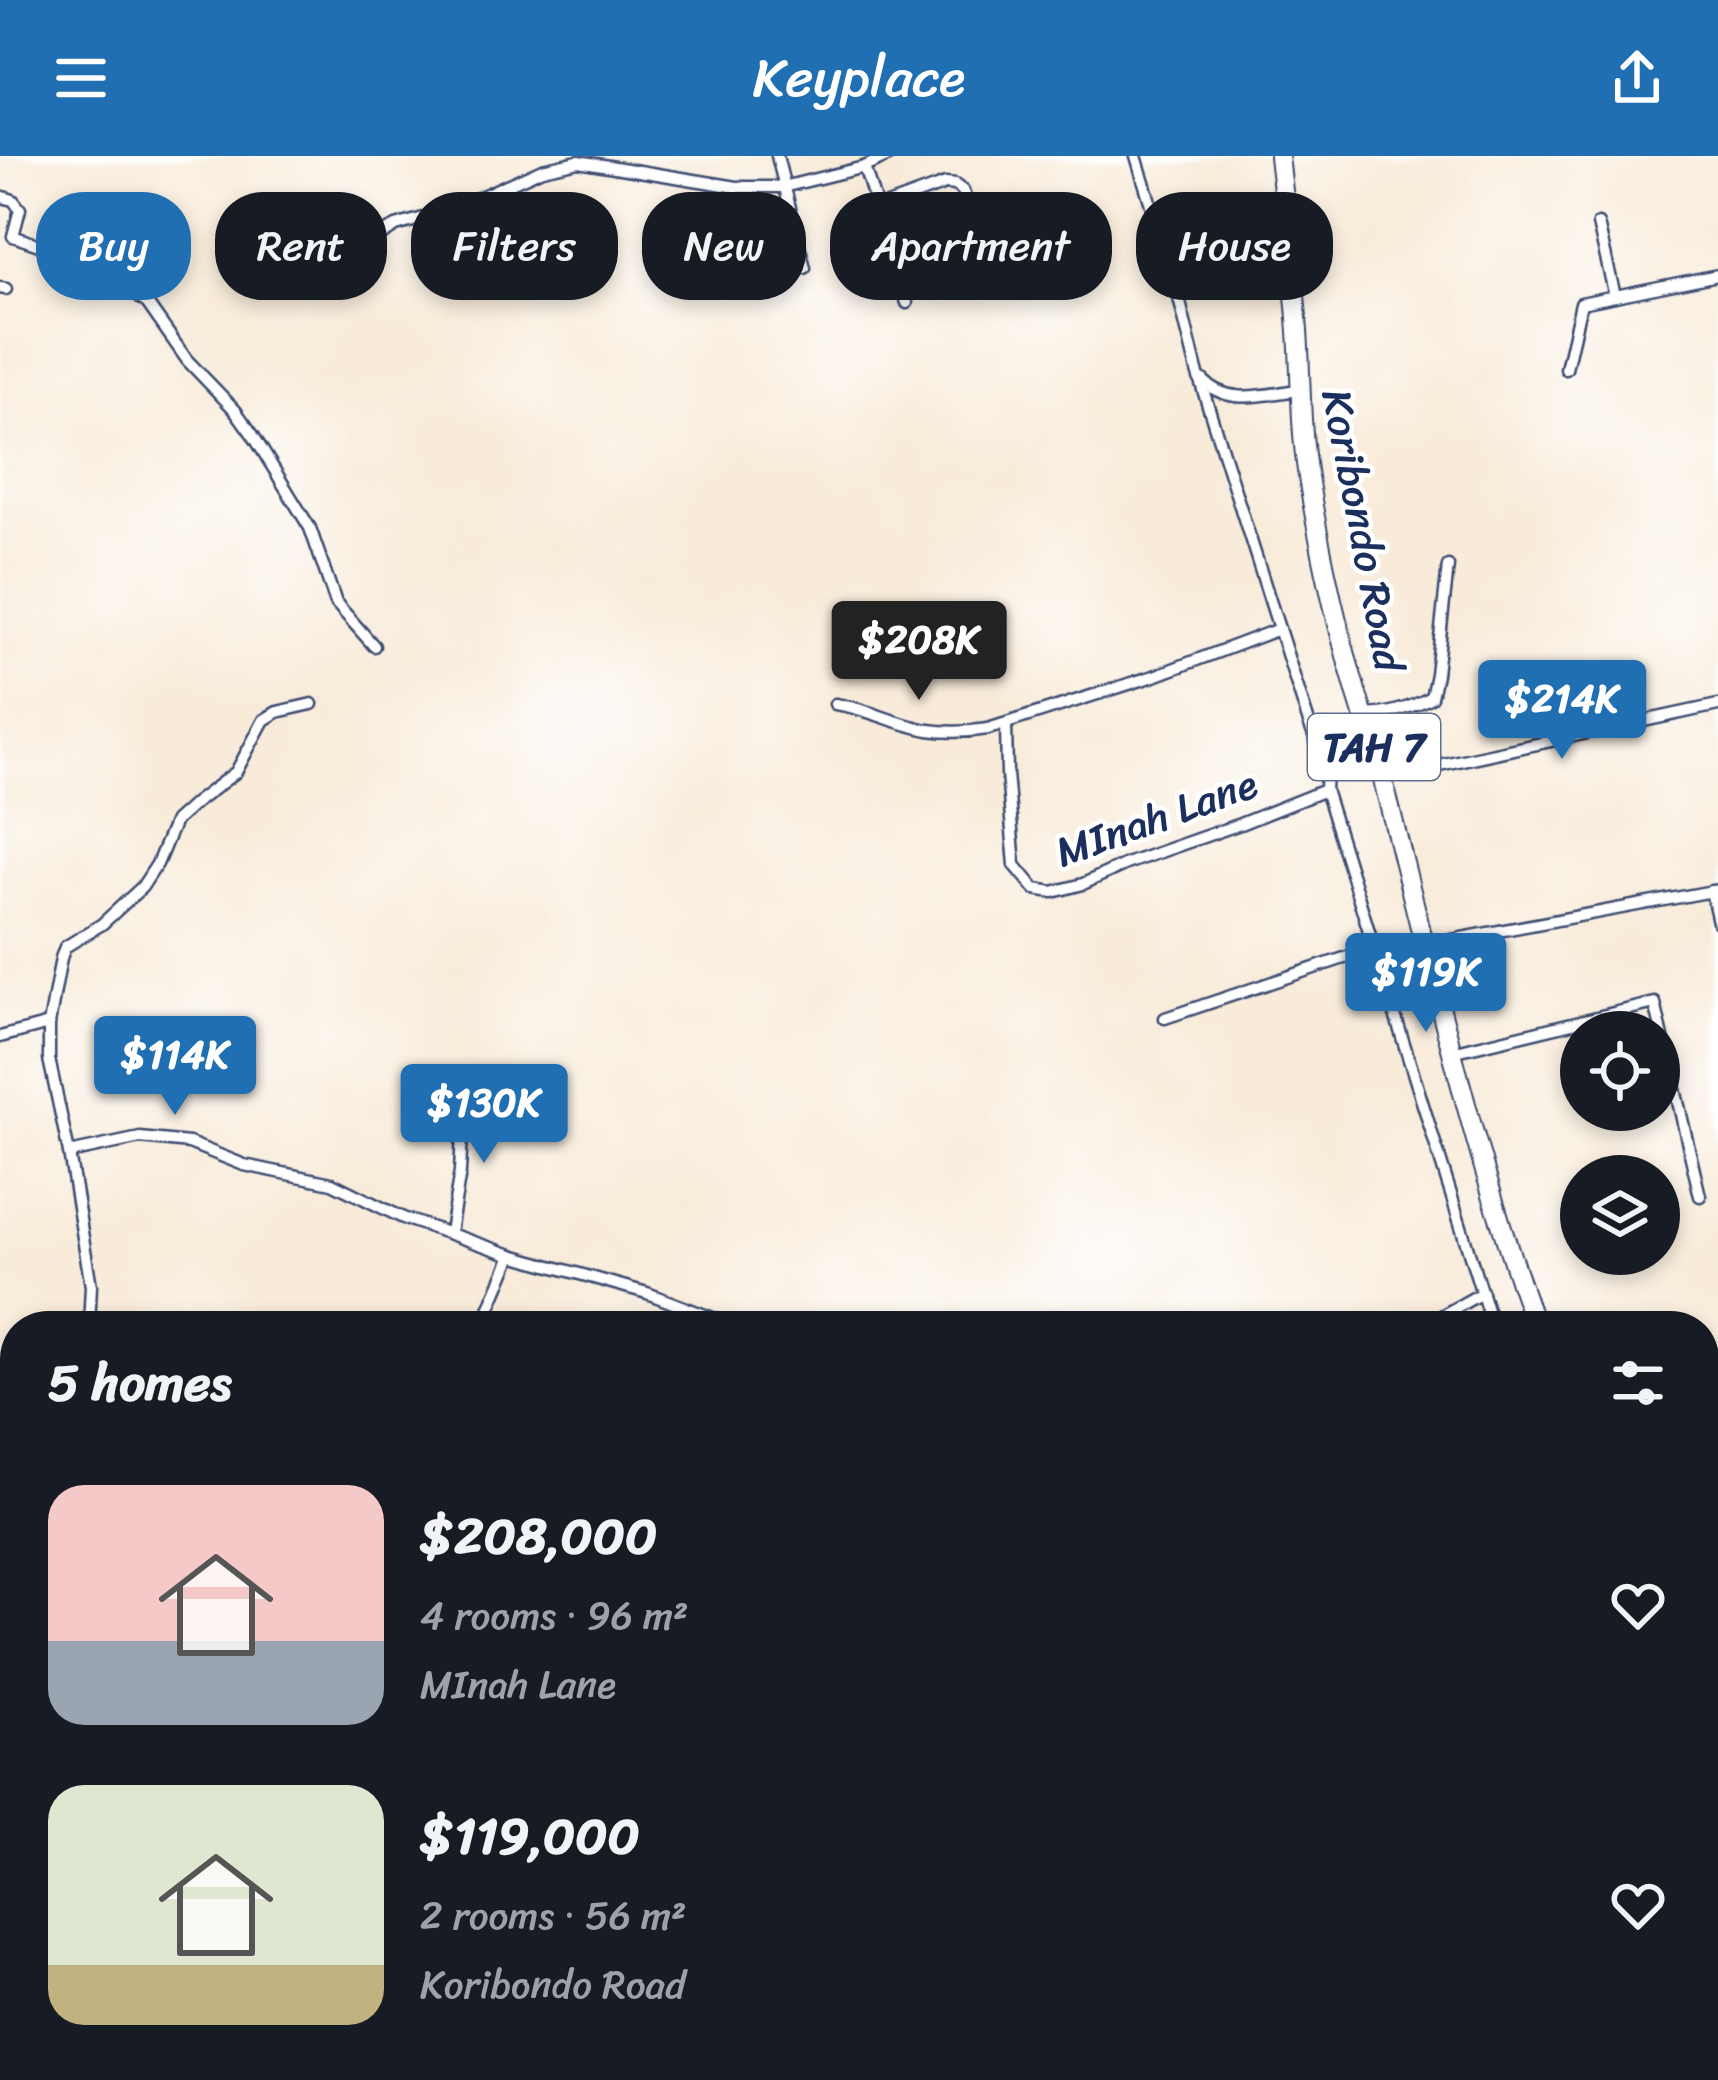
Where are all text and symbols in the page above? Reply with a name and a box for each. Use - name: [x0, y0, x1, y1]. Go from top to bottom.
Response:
- text: Keyplace: [753, 30, 965, 126]
- icon: menu: [48, 45, 114, 111]
- icon: share: [1604, 45, 1670, 111]
- chip: Buy: [36, 192, 191, 300]
- chip: Rent: [215, 192, 387, 300]
- chip: Filters: [411, 192, 618, 300]
- chip: New: [642, 192, 806, 300]
- chip: Apartment: [830, 192, 1112, 300]
- chip: House: [1136, 192, 1333, 300]
- street label: Koribondo Road: [1299, 383, 1427, 681]
- pin: $208K: [835, 601, 1003, 703]
- text: $208K: [859, 605, 979, 674]
- pin: $214K: [1478, 660, 1646, 762]
- text: $214K: [1505, 664, 1619, 733]
- road number: TAH 7: [1308, 714, 1440, 780]
- street label: MInah Lane: [1045, 747, 1268, 889]
- pin: $119K: [1342, 933, 1510, 1035]
- text: $119K: [1372, 937, 1480, 1006]
- map controls: [1560, 1011, 1680, 1275]
- button: locate: [1560, 1011, 1680, 1131]
- pin: $114K: [91, 1016, 259, 1118]
- text: $114K: [121, 1020, 229, 1089]
- pin: $130K: [400, 1064, 568, 1166]
- text: $130K: [428, 1068, 540, 1137]
- button: layers: [1560, 1155, 1680, 1275]
- text: 5 homes: [48, 1338, 231, 1428]
- icon: filters: [1605, 1350, 1671, 1416]
- text: $208,000: [420, 1491, 657, 1581]
- icon: home: [144, 1533, 288, 1677]
- icon: heart: [1605, 1572, 1671, 1638]
- text: 4 rooms · 96 m²: [420, 1581, 688, 1650]
- text: MInah Lane: [420, 1650, 616, 1719]
- text: $119,000: [420, 1791, 640, 1881]
- icon: home: [144, 1833, 288, 1977]
- icon: heart: [1605, 1872, 1671, 1938]
- text: 2 rooms · 56 m²: [420, 1881, 686, 1950]
- text: Koribondo Road: [420, 1950, 686, 2019]

